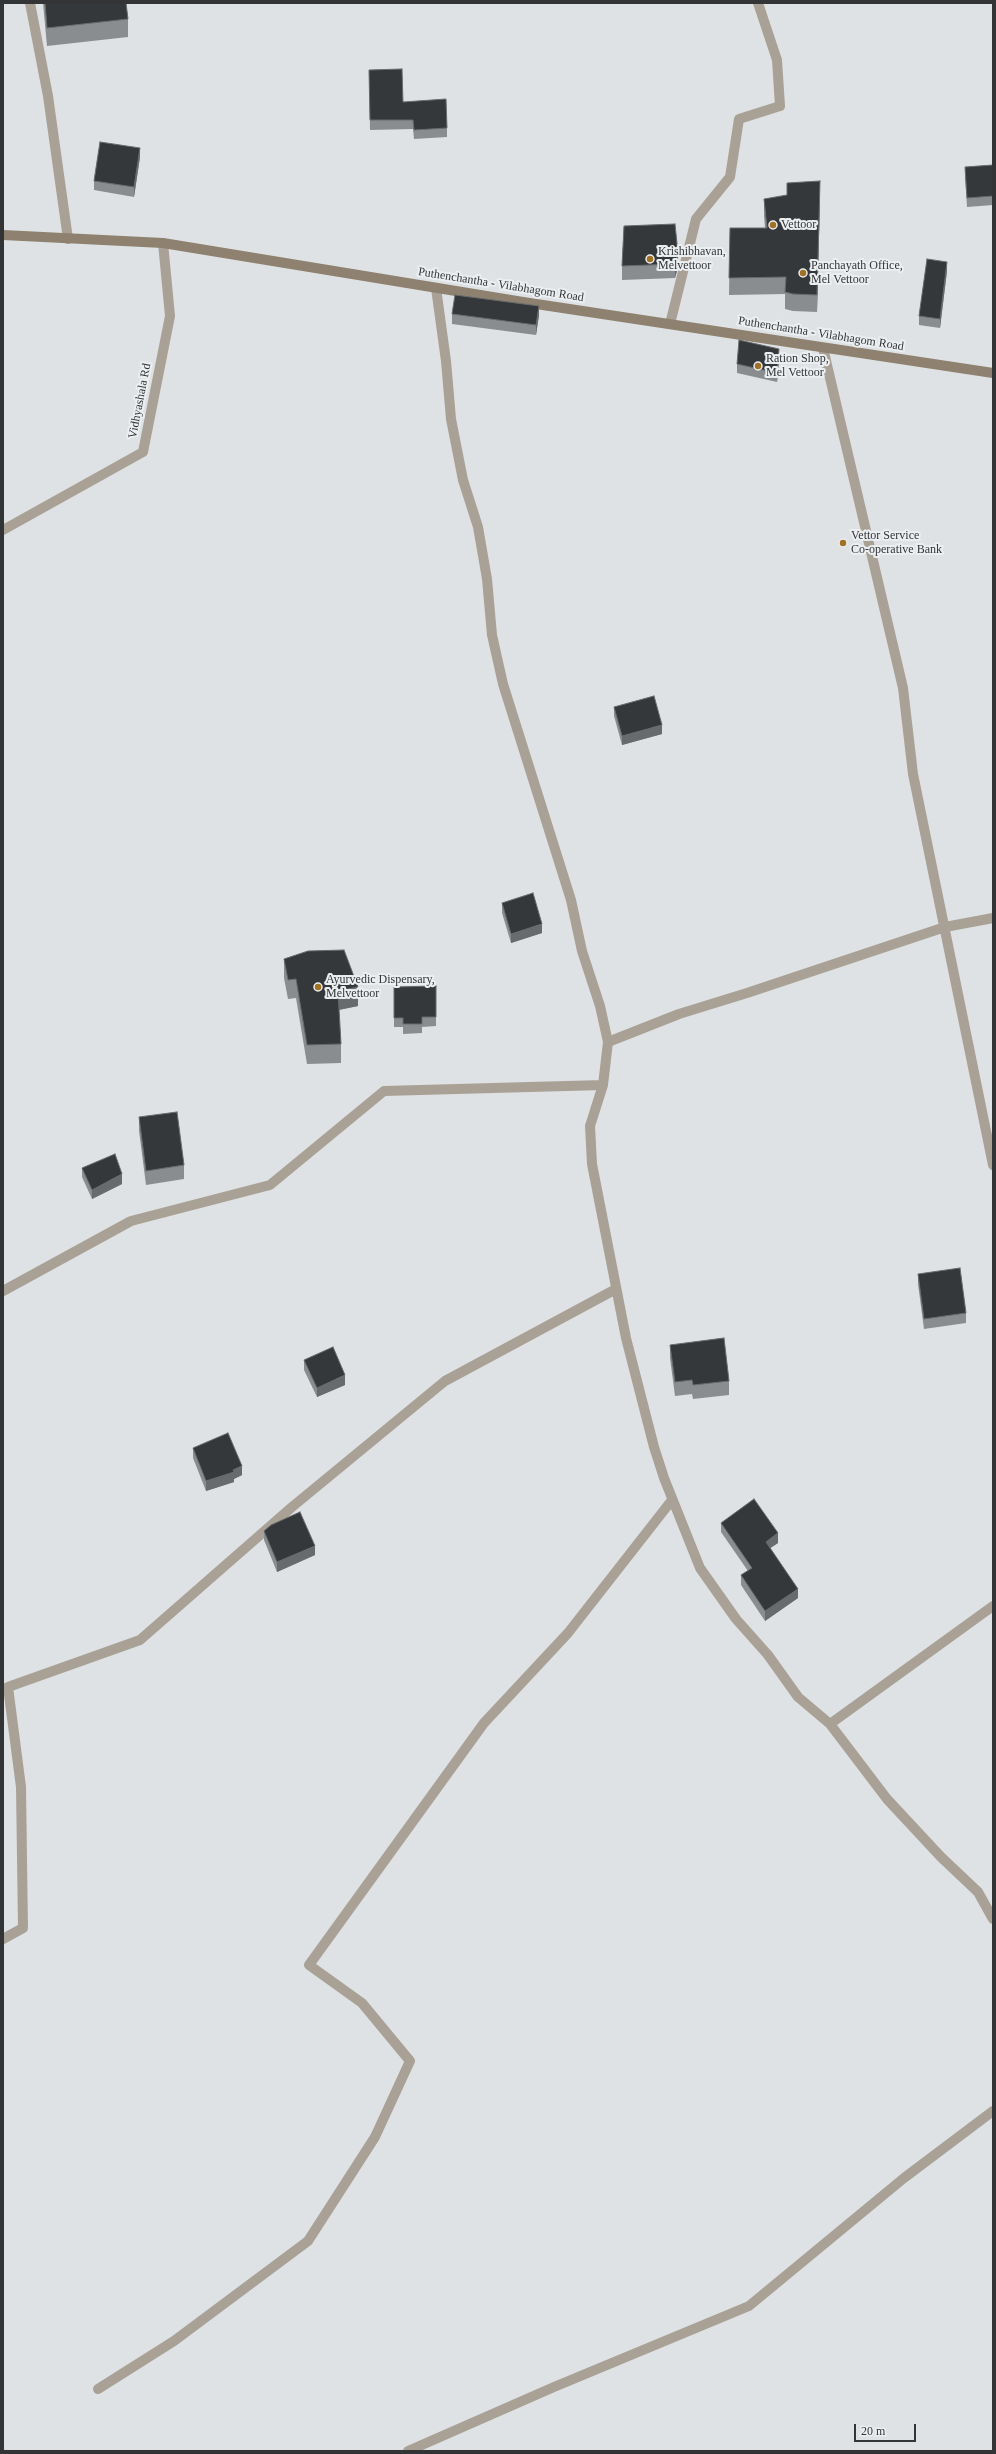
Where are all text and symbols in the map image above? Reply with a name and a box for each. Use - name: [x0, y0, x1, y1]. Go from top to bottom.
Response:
- place label: Vettoor: [781, 218, 816, 232]
- marker: Vettoor: [768, 220, 778, 230]
- place label: Krishibhavan, Melvettoor: [658, 245, 726, 273]
- marker: Krishibhavan, Melvettoor: [645, 254, 655, 264]
- place label: Panchayath Office, Mel Vettoor: [811, 259, 903, 287]
- street label: Puthenchantha - Vilabhagom Road: [417, 265, 585, 305]
- marker: Panchayath Office, Mel Vettoor: [798, 268, 808, 278]
- street label: Puthenchantha - Vilabhagom Road: [737, 314, 905, 354]
- place label: Ration Shop, Mel Vettoor: [766, 352, 829, 380]
- marker: Ration Shop, Mel Vettoor: [753, 361, 763, 371]
- street label: Vidhyashala Rd: [126, 362, 154, 440]
- place label: Vettor Service Co-operative Bank: [851, 529, 942, 557]
- marker: Vettor Service Co-operative Bank: [838, 538, 848, 548]
- place label: Ayurvedic Dispensary, Melvettoor: [326, 973, 435, 1001]
- marker: Ayurvedic Dispensary, Melvettoor: [313, 982, 323, 992]
- scale bar: [856, 2416, 918, 2442]
- text: 20 m: [861, 2424, 885, 2438]

